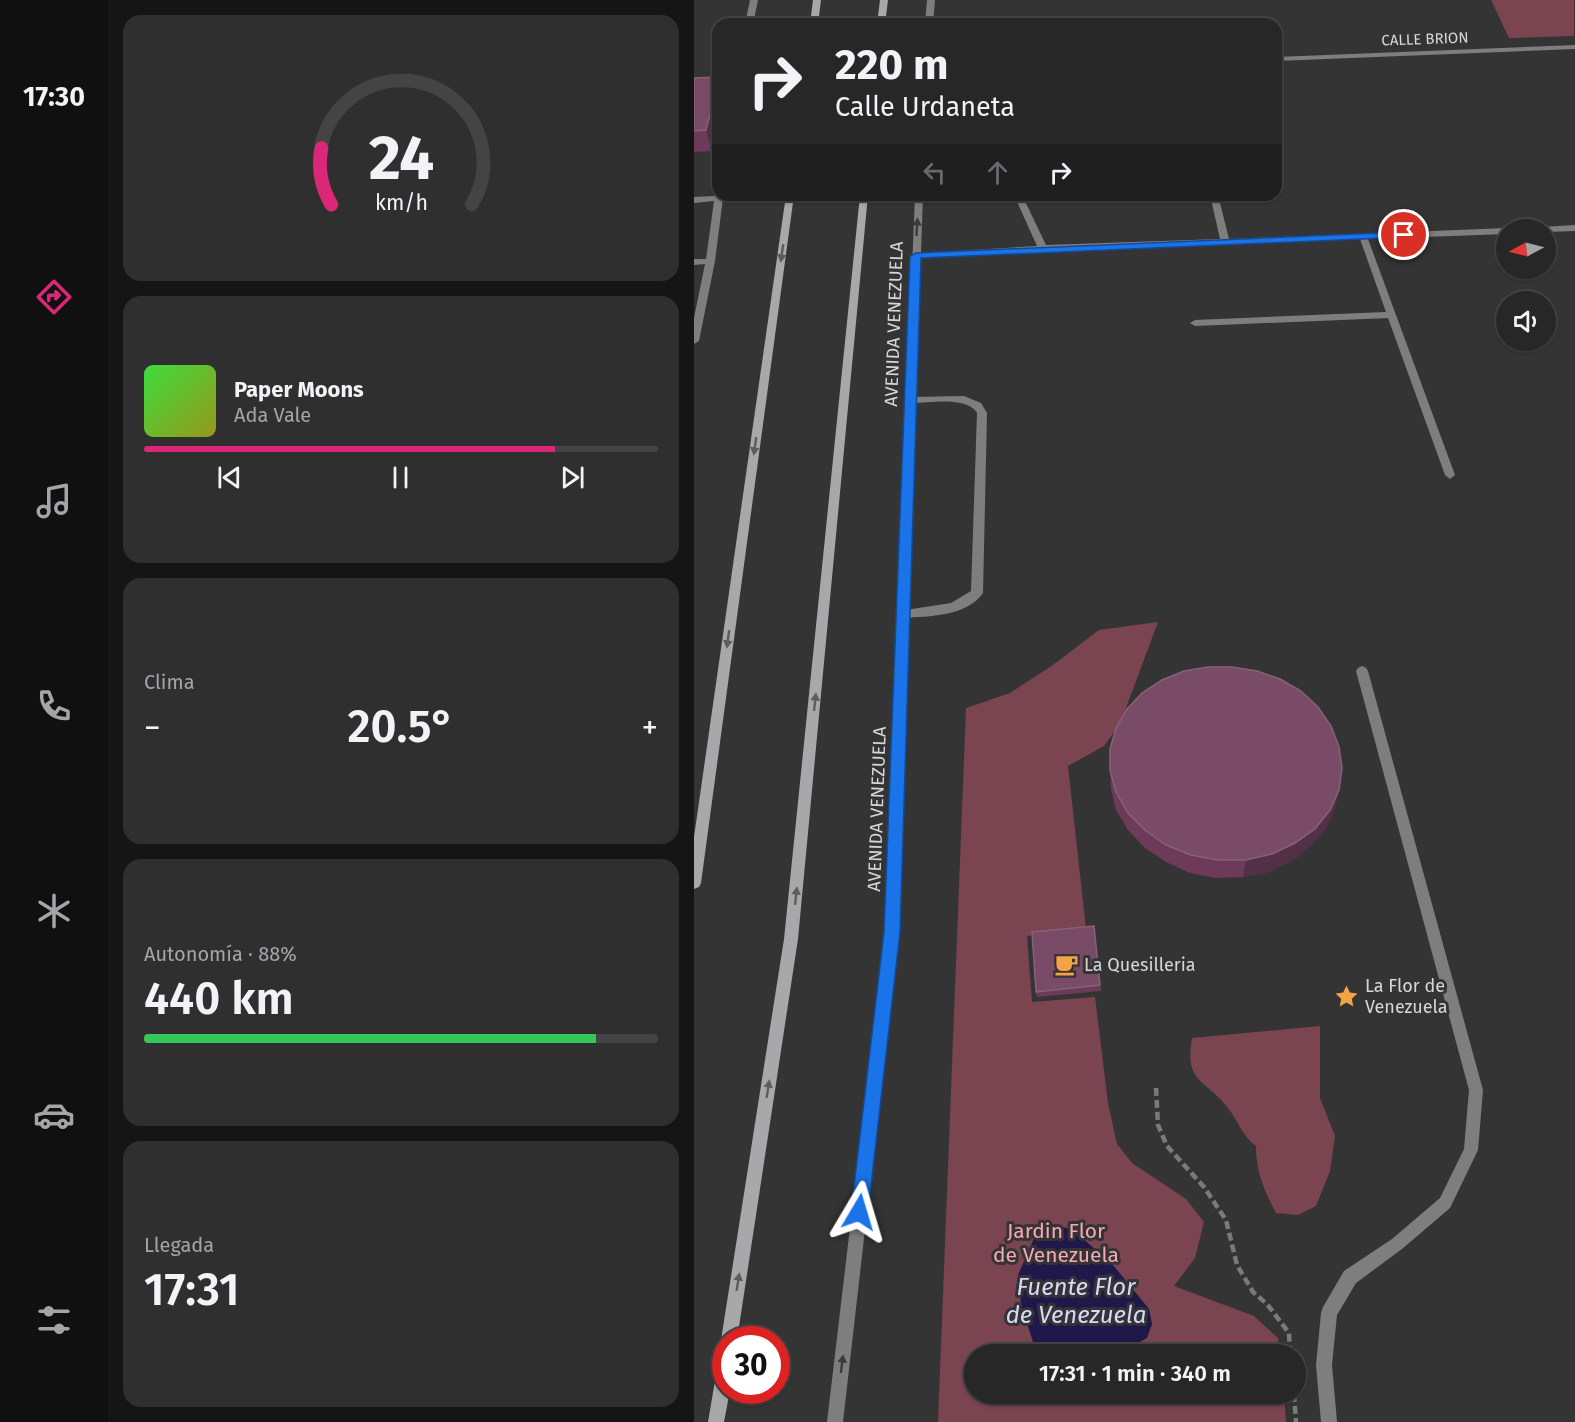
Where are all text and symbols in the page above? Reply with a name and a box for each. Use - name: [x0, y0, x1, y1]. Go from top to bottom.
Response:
- street label: CALLE BRION: [1381, 28, 1469, 50]
- text: 220 m: [835, 40, 948, 90]
- icon: right: [736, 42, 814, 120]
- text: 17:30: [23, 81, 85, 113]
- text: Calle Urdaneta: [835, 91, 1015, 123]
- text: 24: [368, 121, 434, 196]
- icon: left: [918, 156, 951, 189]
- icon: ahead: [981, 156, 1014, 189]
- icon: right: [1044, 156, 1077, 189]
- text: km/h: [374, 191, 428, 217]
- pin: [1378, 209, 1429, 260]
- one-way arrow: [913, 218, 922, 237]
- icon: arrive: [1387, 218, 1420, 251]
- north arrow: [1496, 219, 1556, 279]
- map controls: [1496, 219, 1556, 351]
- street label: AVENIDA VENEZUELA: [880, 240, 908, 407]
- one-way arrow: [777, 244, 787, 263]
- icon: directions: [33, 276, 75, 318]
- button: sound: [1496, 291, 1556, 351]
- text: Paper Moons: [234, 376, 364, 403]
- text: Ada Vale: [234, 403, 311, 427]
- one-way arrow: [750, 437, 760, 456]
- icon: previous: [213, 461, 246, 494]
- icon: pause: [384, 461, 417, 494]
- icon: next: [556, 461, 589, 494]
- icon: music: [33, 480, 75, 522]
- one-way arrow: [723, 630, 733, 649]
- text: Clima: [144, 670, 195, 694]
- icon: phone: [33, 685, 75, 727]
- one-way arrow: [810, 692, 820, 711]
- text: 20.5°: [347, 700, 455, 754]
- text: −: [144, 708, 161, 748]
- text: +: [642, 708, 658, 748]
- street label: AVENIDA VENEZUELA: [863, 725, 891, 892]
- one-way arrow: [791, 886, 800, 905]
- icon: climate: [33, 890, 75, 932]
- text: Autonomía · 88%: [144, 942, 297, 966]
- cafe icon: La Quesilleria: [1053, 952, 1079, 978]
- place label: La Quesilleria: [1084, 954, 1196, 976]
- text: 440 km: [144, 972, 294, 1026]
- place label: La Flor de Venezuela: [1365, 975, 1448, 1018]
- place icon: La Flor de Venezuela: [1334, 983, 1360, 1009]
- one-way arrow: [764, 1079, 773, 1098]
- icon: car: [33, 1094, 75, 1136]
- position arrow: [827, 1180, 891, 1244]
- park label: Jardin Flor de Venezuela: [993, 1218, 1119, 1268]
- text: Llegada: [144, 1233, 214, 1257]
- text: 17:31: [144, 1263, 239, 1317]
- one-way arrow: [734, 1272, 743, 1291]
- water label: Fuente Flor de Venezuela: [1006, 1273, 1146, 1329]
- icon: filters: [33, 1299, 75, 1341]
- speed limit sign: 30: [712, 1326, 790, 1404]
- one-way arrow: [837, 1354, 847, 1373]
- text: 17:31 · 1 min · 340 m: [1039, 1360, 1231, 1387]

